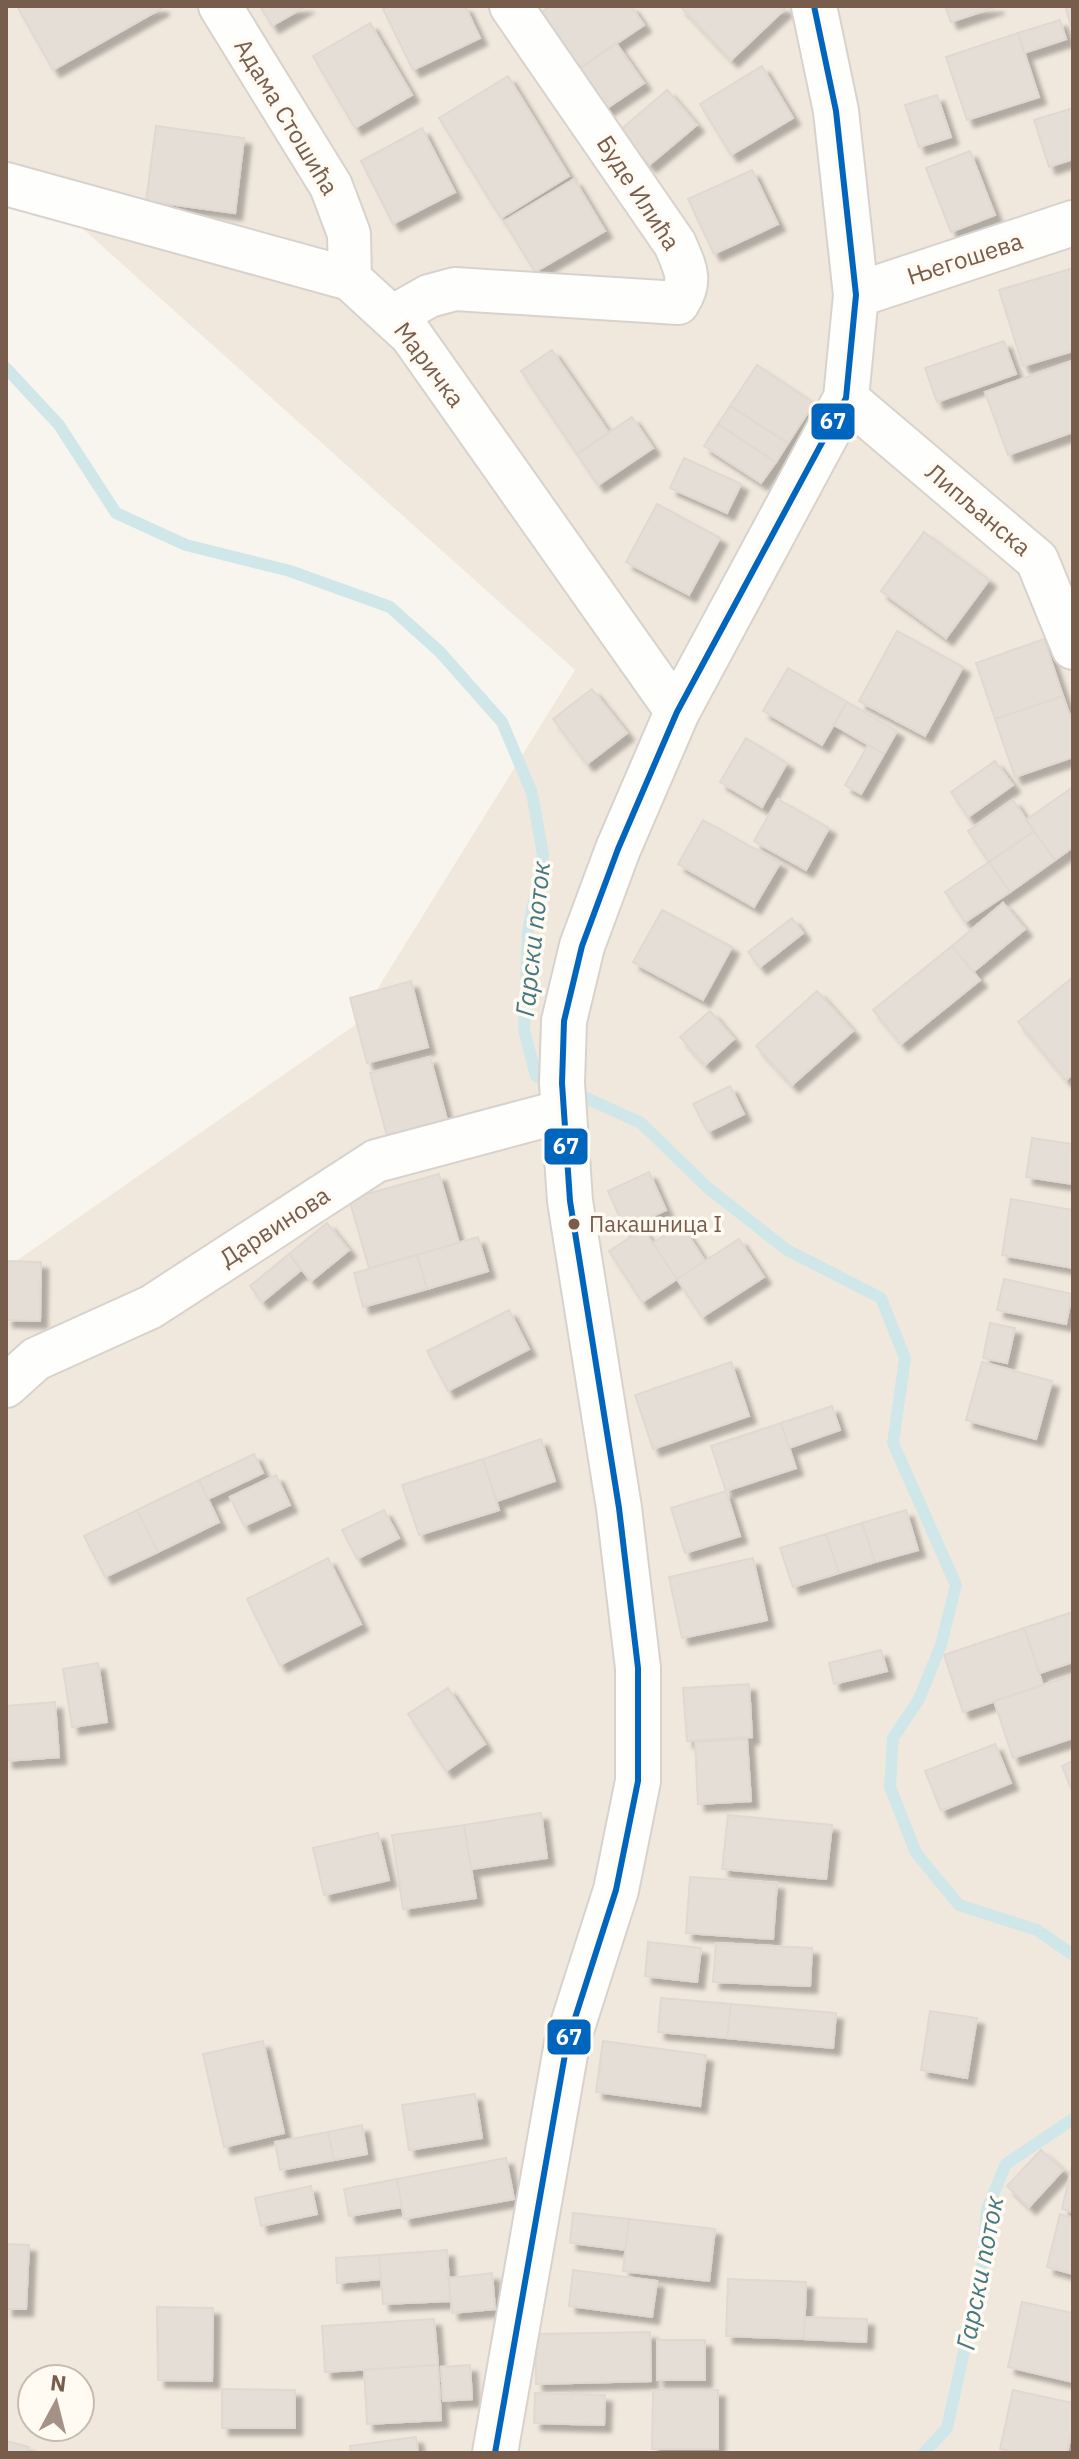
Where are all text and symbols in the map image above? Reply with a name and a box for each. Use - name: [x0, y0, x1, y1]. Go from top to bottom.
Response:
- street label: Адама Стошића: [227, 32, 346, 201]
- street label: Буде Илића: [590, 129, 688, 256]
- street label: Његошева: [903, 224, 1027, 292]
- street label: Маричка: [387, 315, 472, 414]
- line badge: 67: [810, 402, 856, 441]
- text: 67: [820, 406, 846, 435]
- street label: Липљанска: [919, 456, 1038, 563]
- water label: Гарски поток: [507, 858, 557, 1018]
- line badge: 67: [543, 1127, 589, 1166]
- text: 67: [553, 1131, 579, 1160]
- street label: Дарвинова: [213, 1179, 336, 1274]
- place label: Пакашница I: [589, 1209, 722, 1238]
- marker: Пакашница I: [566, 1216, 582, 1232]
- line badge: 67: [546, 2018, 592, 2056]
- text: 67: [556, 2022, 582, 2051]
- water label: Гарски поток: [947, 2192, 1011, 2353]
- north arrow: [16, 2363, 96, 2443]
- text: N: [49, 2367, 68, 2398]

